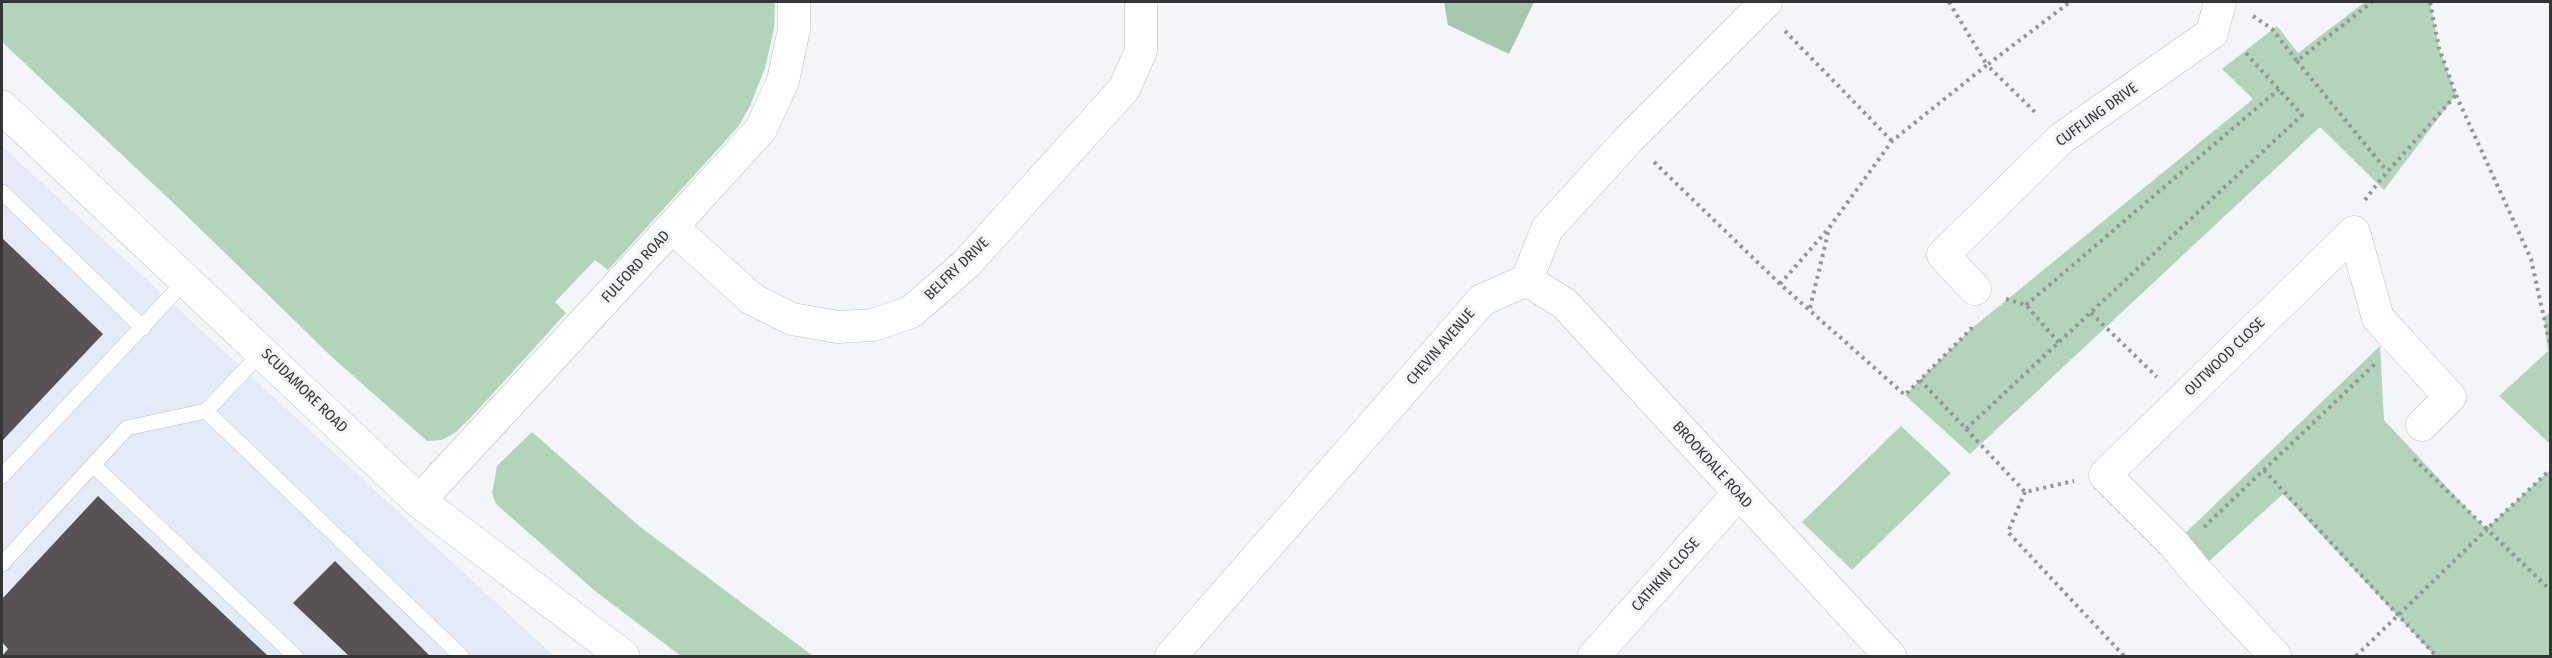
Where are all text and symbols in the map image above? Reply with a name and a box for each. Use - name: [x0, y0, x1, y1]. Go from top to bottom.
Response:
- street label: CUFFLING DRIVE: [2053, 79, 2141, 151]
- street label: FULFORD ROAD: [598, 227, 674, 307]
- street label: BELFRY DRIVE: [921, 234, 993, 304]
- street label: CHEVIN AVENUE: [1403, 305, 1479, 389]
- street label: OUTWOOD CLOSE: [2181, 314, 2269, 400]
- street label: SCUDAMORE ROAD: [257, 345, 351, 437]
- street label: BROOKDALE ROAD: [1668, 418, 1756, 512]
- street label: CATHKIN CLOSE: [1628, 535, 1704, 615]

